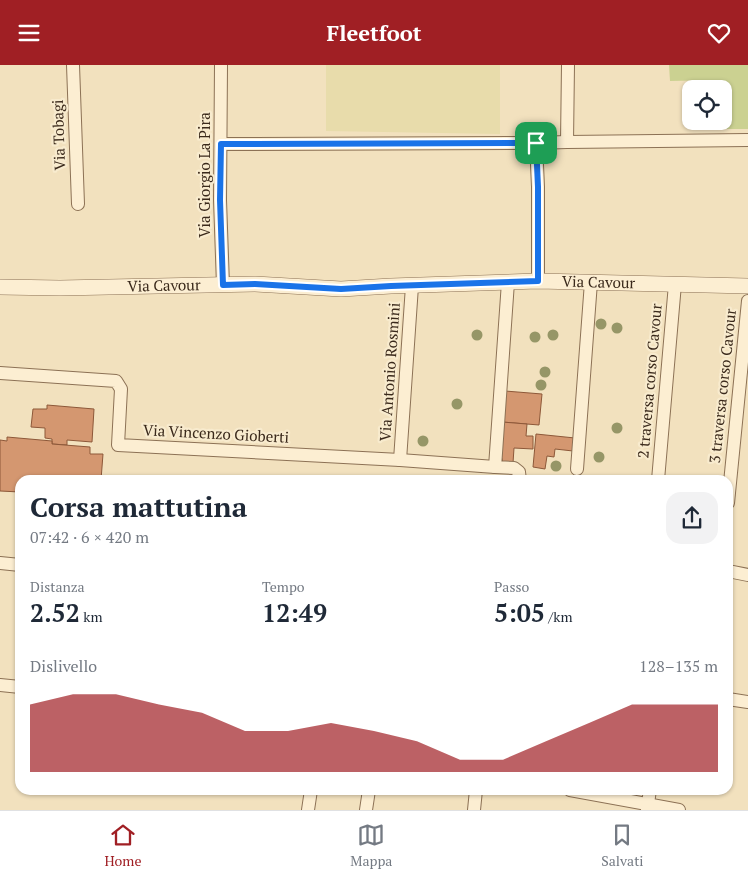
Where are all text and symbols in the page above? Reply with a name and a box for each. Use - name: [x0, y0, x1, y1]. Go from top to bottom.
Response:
- text: Fleetfoot: [327, 18, 422, 47]
- icon: menu: [15, 19, 43, 47]
- icon: heart: [705, 19, 733, 47]
- map controls: [682, 80, 732, 130]
- button: locate: [682, 80, 732, 130]
- street label: Via Tobagi: [47, 99, 69, 171]
- street label: Via Giorgio La Pira: [194, 112, 214, 238]
- pin: [515, 122, 557, 164]
- icon: arrive: [522, 129, 550, 157]
- street label: Via Cavour: [562, 271, 636, 292]
- street label: Via Cavour: [127, 274, 201, 296]
- street label: Via Antonio Rosmini: [374, 302, 404, 442]
- street label: 2 traversa corso Cavour: [632, 302, 666, 459]
- street label: 3 traversa corso Cavour: [704, 307, 740, 464]
- street label: Via Vincenzo Gioberti: [143, 419, 290, 447]
- text: Corsa mattutina: [30, 488, 247, 525]
- button: share: [666, 492, 718, 544]
- text: 07:42 · 6 × 420 m: [30, 526, 149, 548]
- text: Distanza: [30, 577, 85, 596]
- text: Tempo: [262, 577, 305, 596]
- text: Passo: [494, 577, 529, 596]
- text: 2.52: [30, 596, 80, 629]
- text: 12:49: [262, 596, 327, 629]
- text: 5:05: [494, 596, 545, 629]
- text: km: [80, 607, 103, 626]
- text: /km: [545, 607, 572, 626]
- text: Dislivello: [30, 655, 97, 677]
- text: 128–135 m: [639, 655, 718, 677]
- tab: Home: [104, 821, 141, 870]
- tab: Mappa: [350, 821, 392, 870]
- tab: Salvati: [601, 821, 644, 870]

